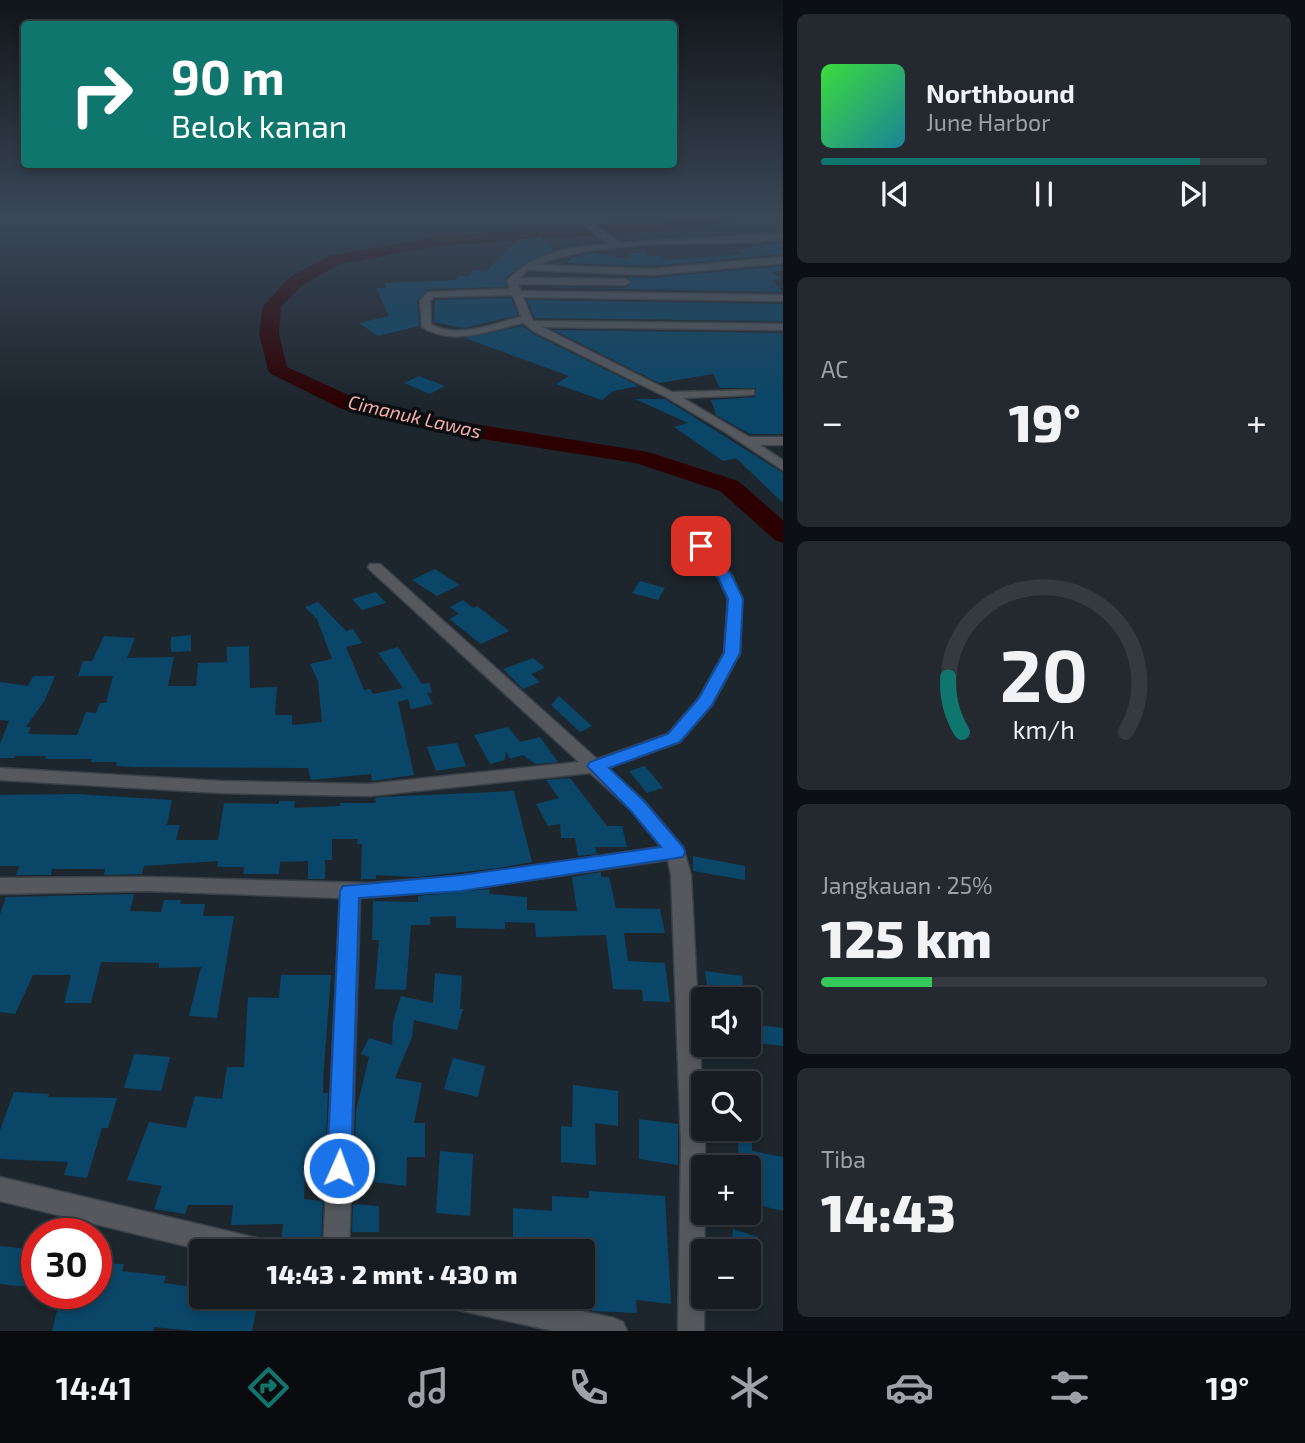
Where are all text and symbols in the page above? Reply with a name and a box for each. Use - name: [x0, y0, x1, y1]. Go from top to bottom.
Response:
- text: 90 m: [171, 46, 285, 105]
- icon: right: [56, 49, 147, 140]
- text: Northbound: [926, 77, 1075, 108]
- text: Belok kanan: [171, 106, 347, 144]
- text: June Harbor: [926, 108, 1050, 136]
- icon: previous: [876, 175, 914, 213]
- icon: pause: [1025, 175, 1063, 213]
- icon: next: [1174, 175, 1212, 213]
- text: AC: [821, 355, 848, 383]
- water label: Cimanuk Lawas: [346, 390, 484, 442]
- text: 19°: [1009, 390, 1081, 452]
- text: −: [821, 398, 843, 444]
- text: +: [1246, 398, 1267, 444]
- pin: [671, 516, 731, 576]
- icon: arrive: [682, 527, 720, 565]
- text: 20: [1000, 629, 1088, 717]
- text: km/h: [1013, 713, 1075, 743]
- text: Jangkauan · 25%: [821, 871, 993, 899]
- text: 125 km: [821, 906, 992, 968]
- map controls: [691, 987, 761, 1309]
- button: sound: [691, 987, 761, 1057]
- button: search: [691, 1071, 761, 1141]
- position arrow: [302, 1131, 376, 1205]
- text: Tiba: [821, 1145, 866, 1173]
- button: +: [691, 1155, 761, 1225]
- text: 14:43: [821, 1180, 956, 1242]
- speed limit sign: 30: [21, 1218, 112, 1309]
- button: −: [691, 1239, 761, 1309]
- text: 14:43 · 2 mnt · 430 m: [267, 1258, 517, 1289]
- icon: directions: [244, 1363, 293, 1412]
- icon: music: [404, 1363, 453, 1412]
- icon: phone: [564, 1363, 613, 1412]
- icon: climate: [725, 1363, 774, 1412]
- icon: car: [885, 1363, 934, 1412]
- icon: filters: [1045, 1363, 1094, 1412]
- text: 14:41: [56, 1368, 132, 1406]
- text: 19°: [1206, 1368, 1249, 1406]

